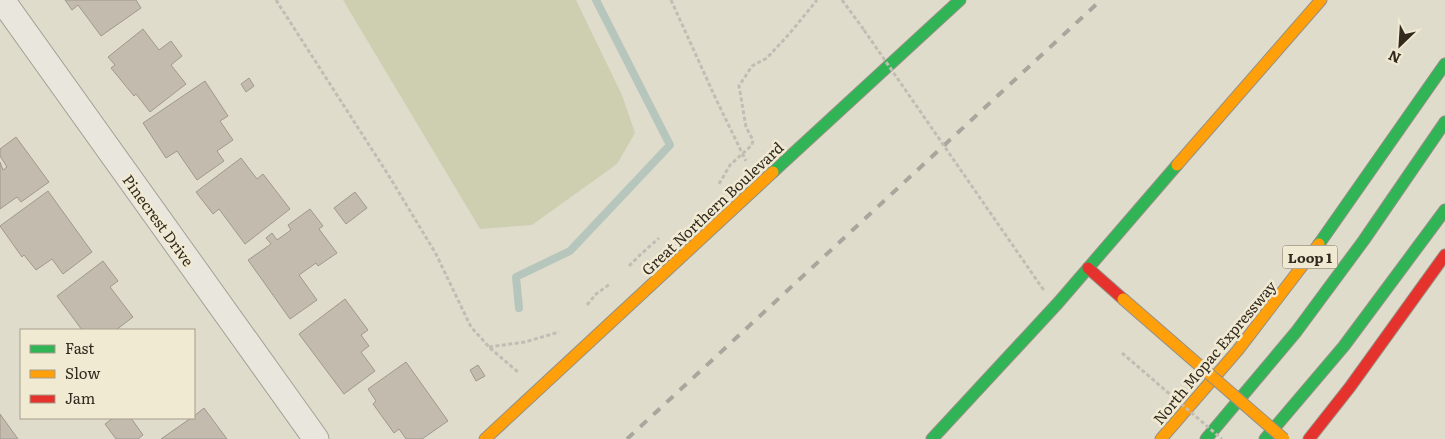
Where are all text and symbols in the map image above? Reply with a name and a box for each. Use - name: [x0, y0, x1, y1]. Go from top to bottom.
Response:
- north arrow: [1375, 20, 1425, 70]
- text: N: [1384, 46, 1404, 69]
- street label: Great Northern Boulevard: [636, 136, 788, 280]
- street label: Pinecrest Drive: [118, 169, 200, 271]
- road number: Loop 1: [1282, 246, 1338, 268]
- street label: North Mopac Expressway: [1147, 275, 1281, 429]
- legend: [20, 329, 195, 419]
- text: Fast: [65, 336, 94, 359]
- text: Slow: [65, 361, 100, 384]
- text: Jam: [65, 386, 96, 409]

